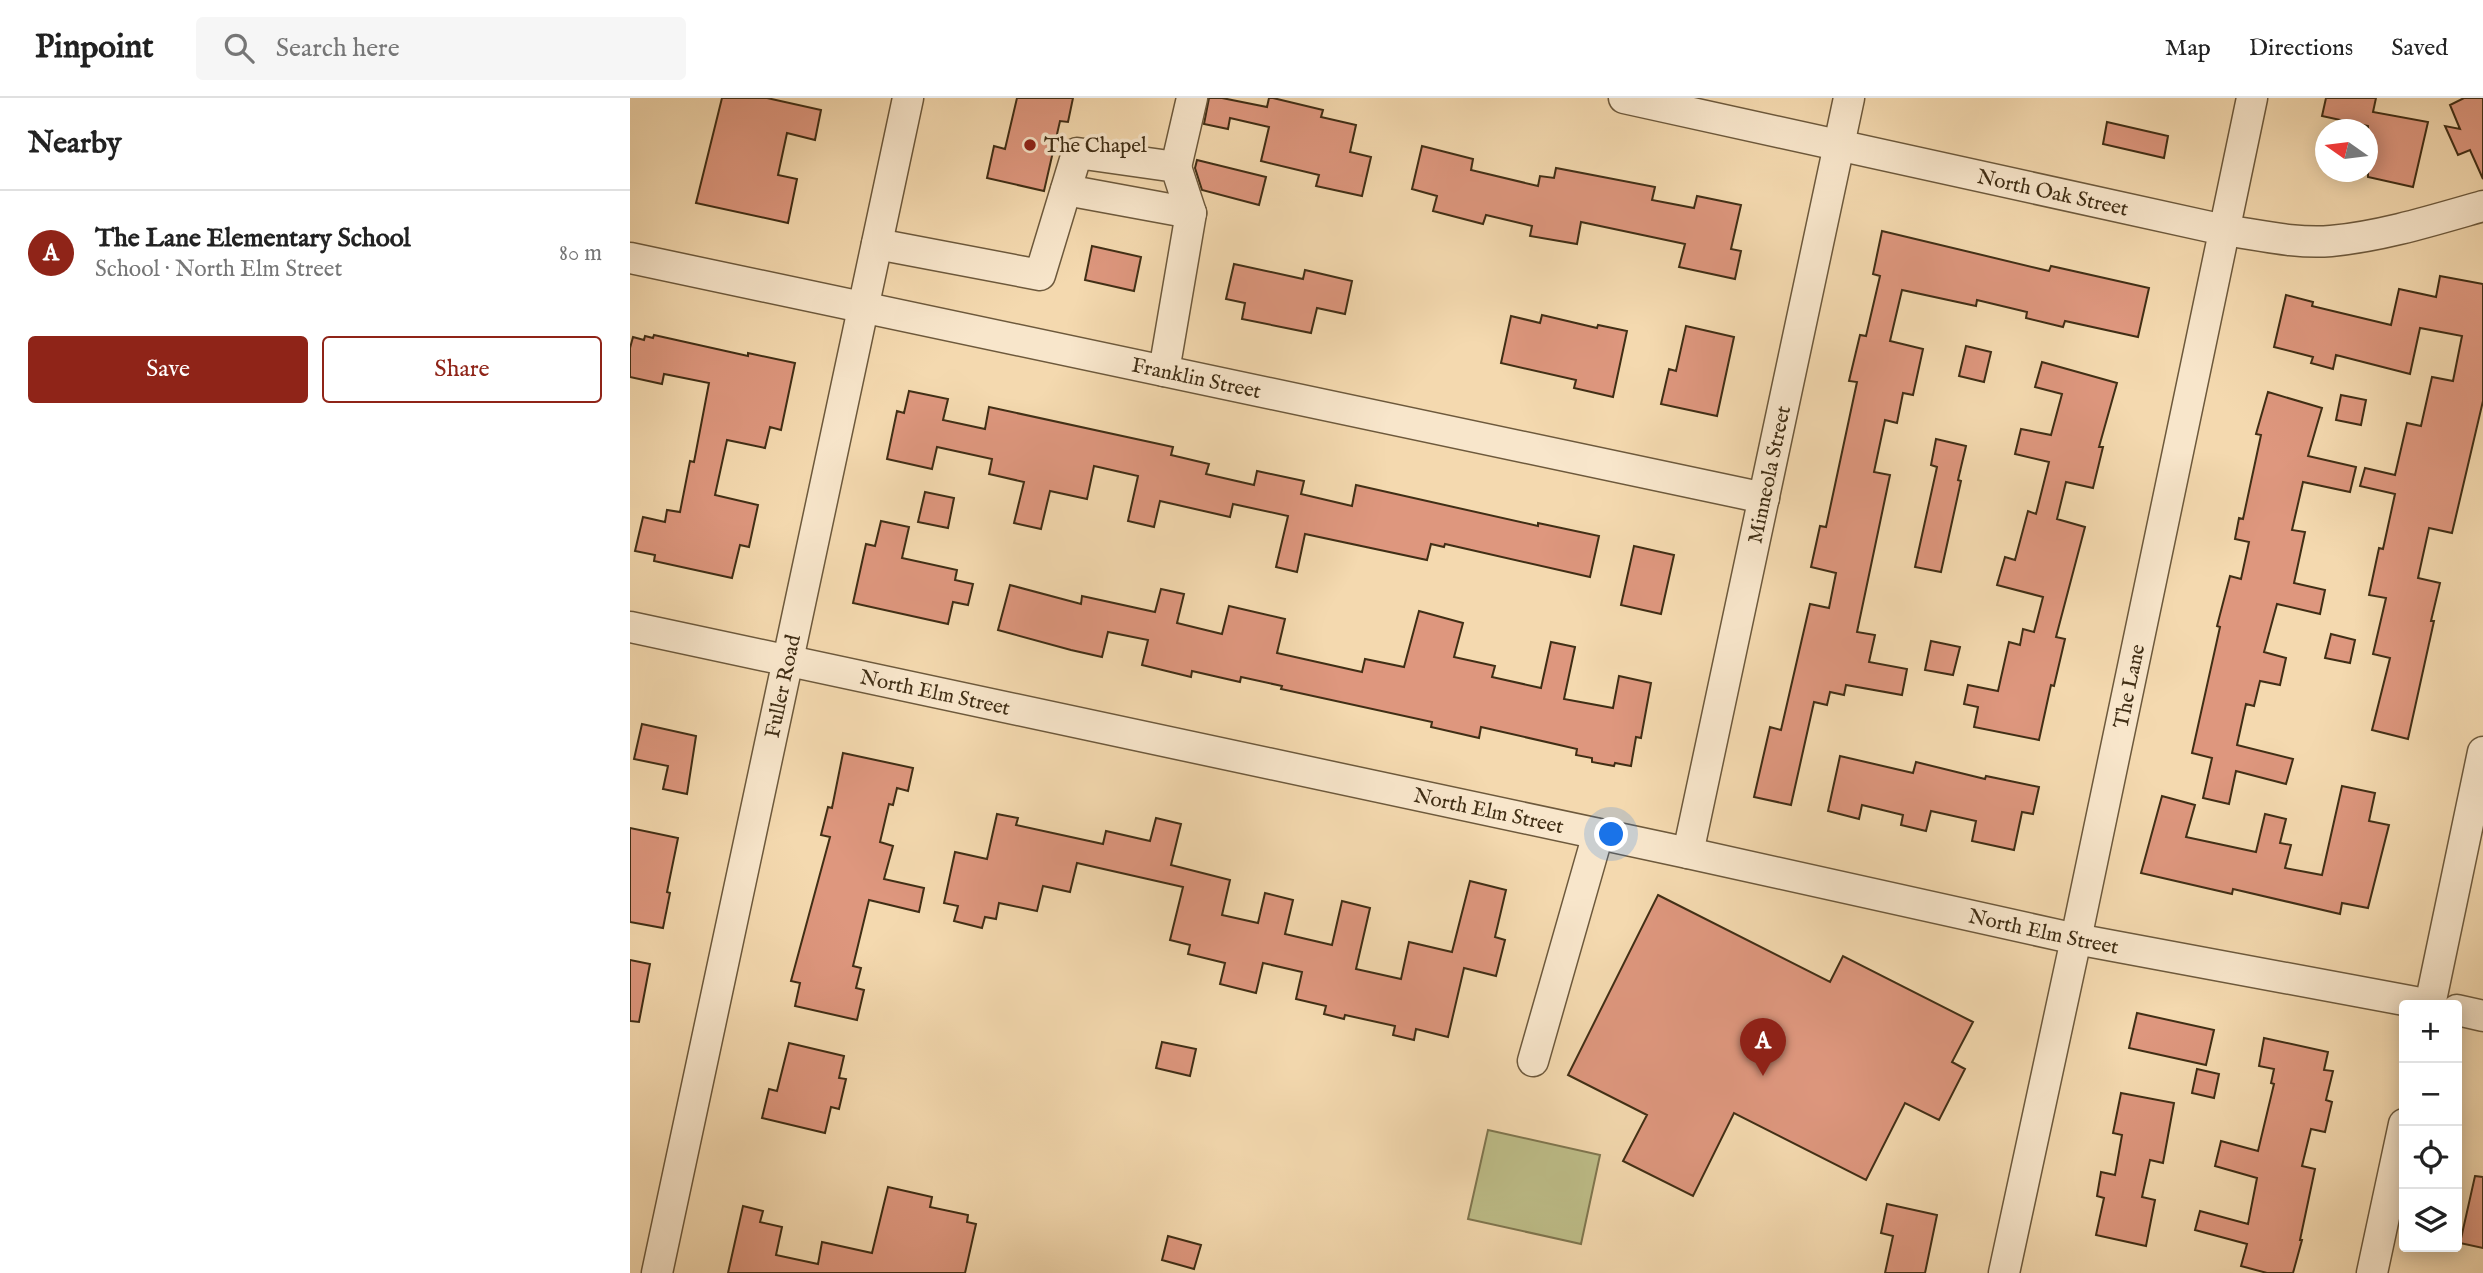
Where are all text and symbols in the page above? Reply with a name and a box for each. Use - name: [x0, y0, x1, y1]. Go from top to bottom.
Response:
- search box: [196, 17, 686, 80]
- text: Pinpoint: [35, 27, 154, 69]
- icon: search: [220, 29, 258, 67]
- text: Search here: [276, 32, 400, 65]
- text: Map: [2165, 33, 2211, 64]
- text: Directions: [2249, 33, 2353, 64]
- text: Saved: [2391, 33, 2448, 64]
- north arrow: [2315, 119, 2378, 182]
- text: Nearby: [28, 125, 121, 163]
- place label: The Chapel: [1044, 133, 1147, 160]
- marker: The Chapel: [1022, 137, 1038, 153]
- street label: North Oak Street: [1974, 164, 2131, 224]
- text: The Lane Elementary School: [95, 222, 411, 255]
- text: A: [43, 239, 59, 268]
- text: 80 m: [559, 239, 602, 268]
- text: School · North Elm Street: [95, 255, 342, 284]
- button: Save: [28, 336, 308, 403]
- button: Share: [322, 336, 602, 403]
- street label: Franklin Street: [1129, 353, 1263, 406]
- street label: Minneola Street: [1742, 403, 1798, 546]
- street label: Fuller Road: [760, 632, 808, 741]
- street label: The Lane: [2108, 641, 2152, 731]
- street label: North Elm Street: [857, 664, 1012, 723]
- street label: North Elm Street: [1411, 783, 1566, 841]
- your location: [1594, 817, 1628, 851]
- street label: North Elm Street: [1966, 904, 2121, 962]
- map controls: [2399, 1000, 2462, 1252]
- button: +: [2399, 1000, 2462, 1063]
- pin: A: [1740, 1018, 1786, 1076]
- button: −: [2399, 1063, 2462, 1126]
- button: locate: [2399, 1126, 2462, 1189]
- button: layers: [2399, 1189, 2462, 1252]

